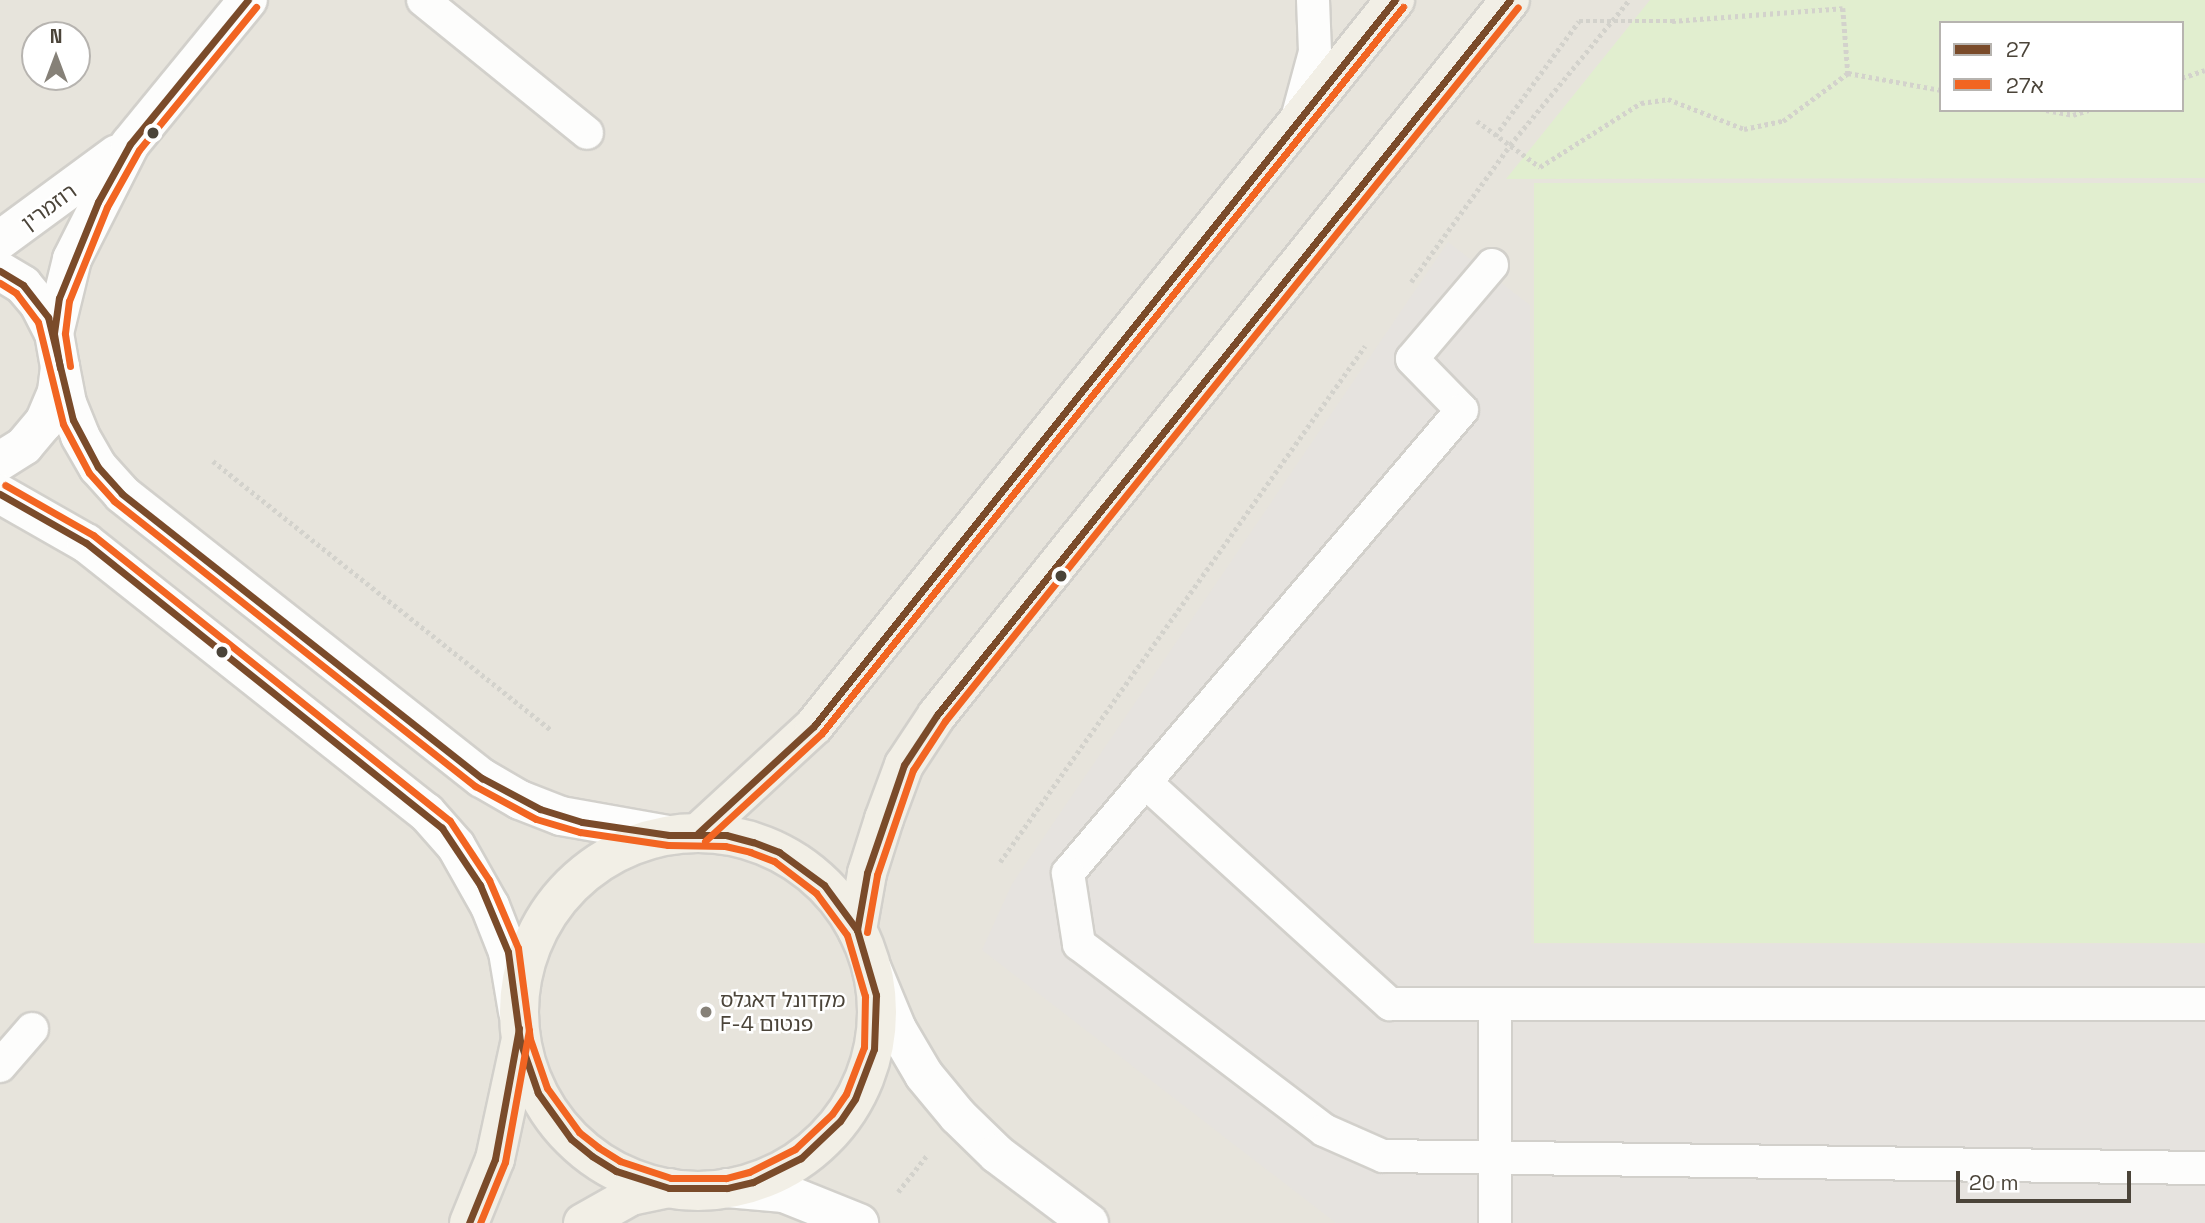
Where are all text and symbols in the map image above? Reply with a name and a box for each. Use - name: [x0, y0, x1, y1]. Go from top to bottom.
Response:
- north arrow: [21, 21, 91, 91]
- legend: [1939, 21, 2184, 112]
- text: N: [50, 24, 62, 49]
- text: 27: [2006, 36, 2030, 63]
- text: 27א: [2006, 72, 2044, 99]
- unlabelled marker: [146, 126, 160, 140]
- street label: רוזמרין: [16, 179, 82, 235]
- unlabelled marker: [1054, 569, 1068, 583]
- unlabelled marker: [215, 645, 229, 659]
- place label: מקדונל דאגלס F-4 פנטום: [720, 987, 845, 1037]
- marker: מקדונל דאגלס F-4 פנטום: [698, 1004, 714, 1020]
- scale bar: [1960, 1156, 2135, 1200]
- text: 20 m: [1969, 1169, 2019, 1196]

